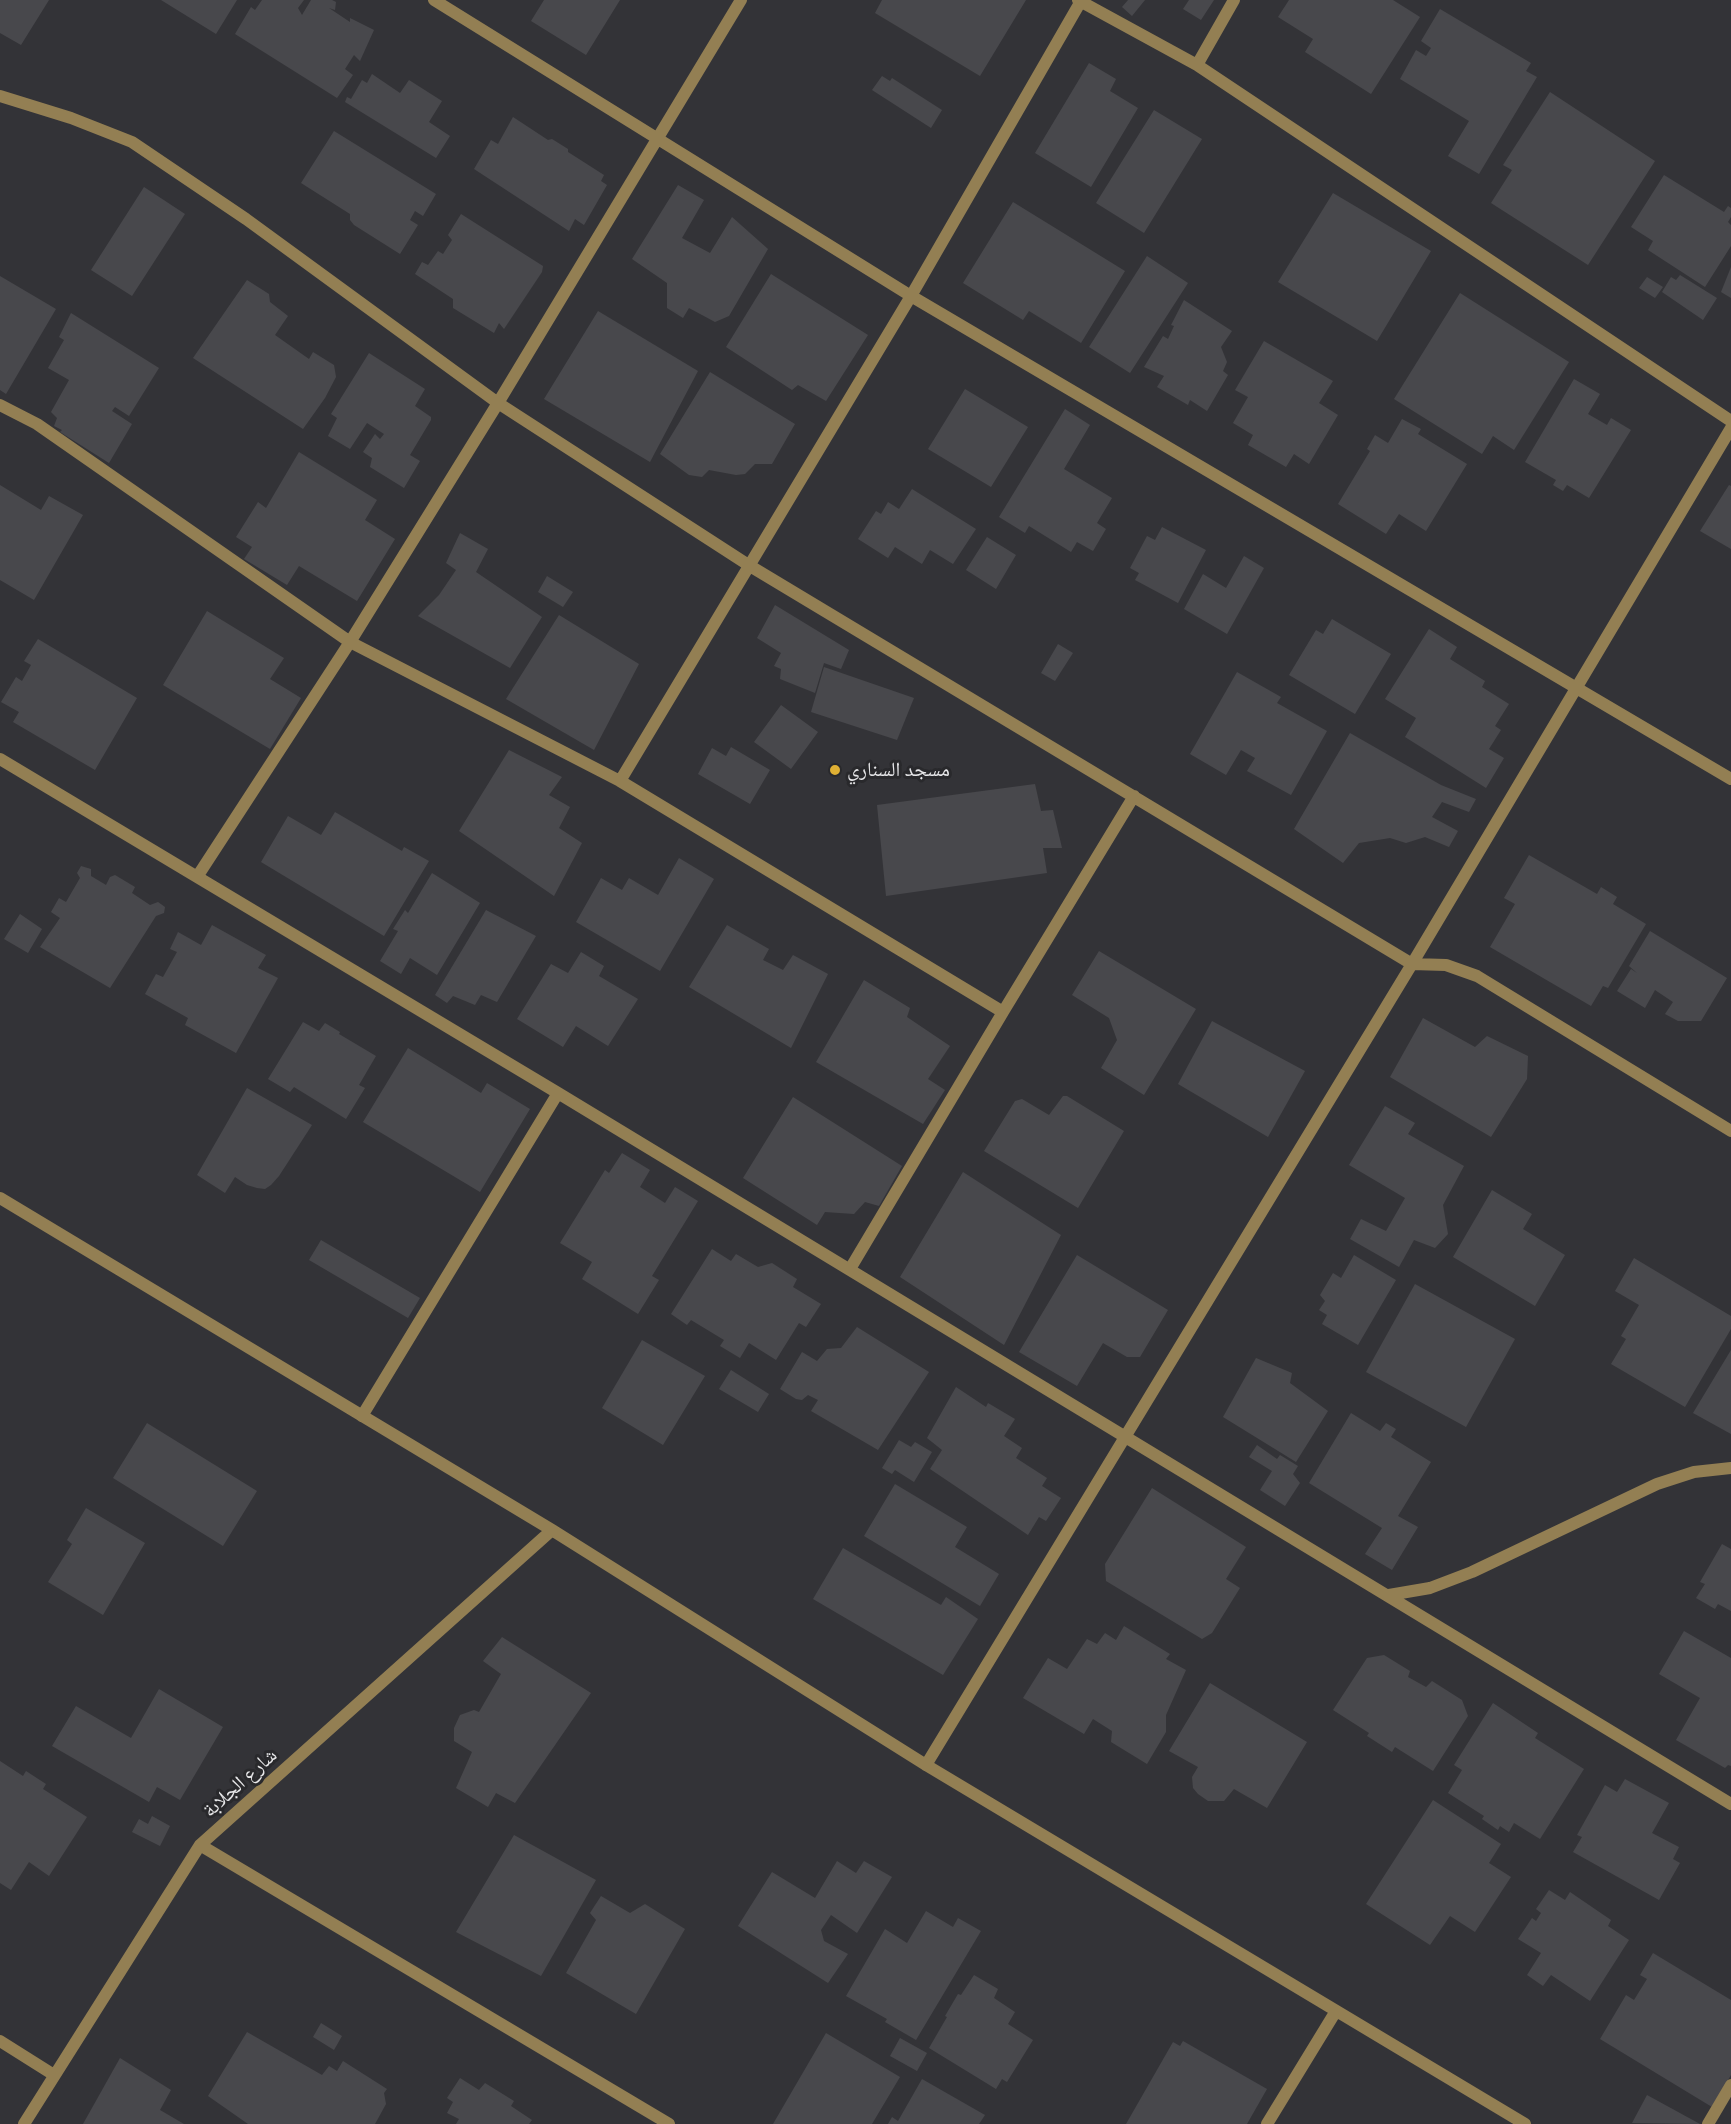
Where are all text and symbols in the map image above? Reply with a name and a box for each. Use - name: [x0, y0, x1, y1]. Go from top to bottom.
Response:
- place label: مسجد السناري: [847, 758, 950, 782]
- marker: مسجد السناري: [828, 763, 842, 777]
- street label: شارع الجلابة: [198, 1743, 282, 1823]

